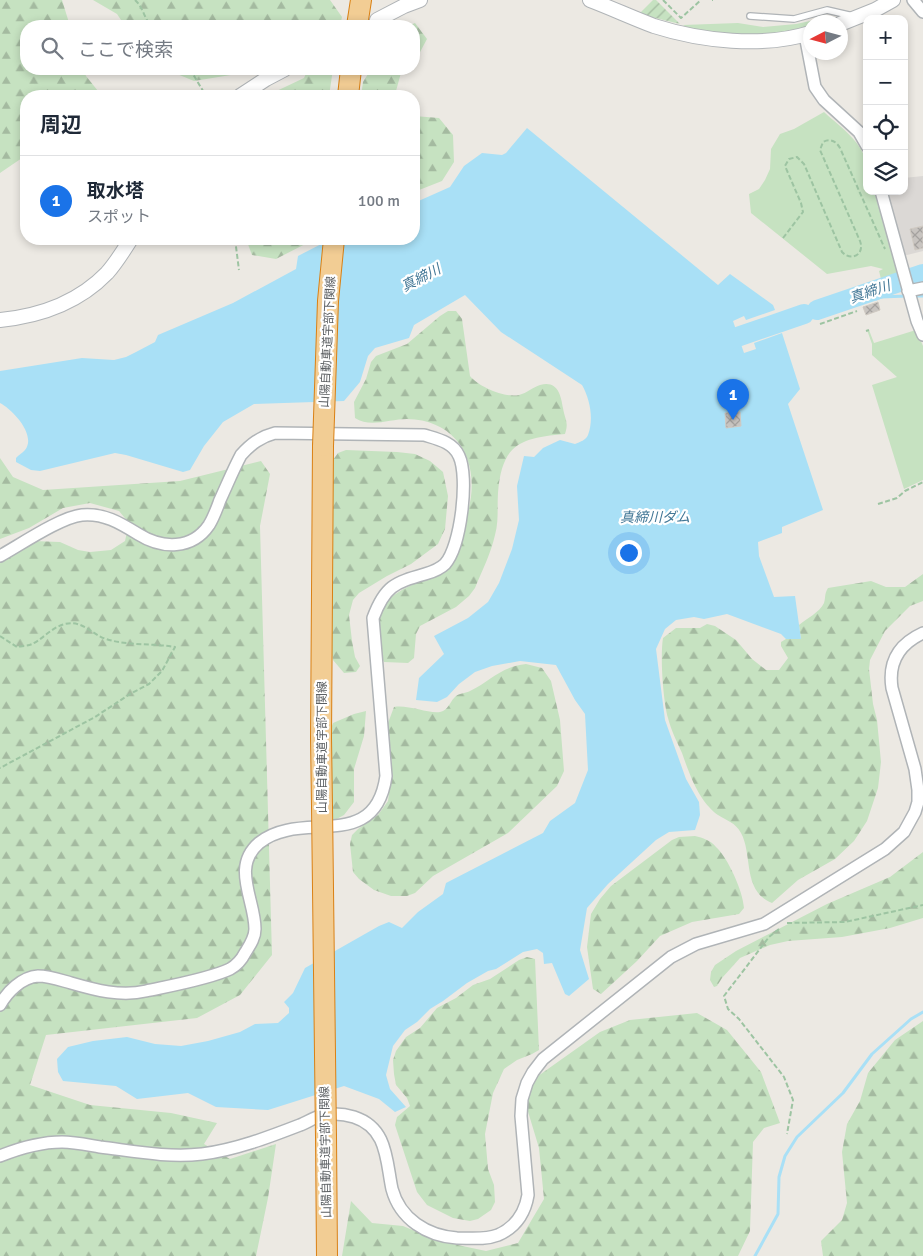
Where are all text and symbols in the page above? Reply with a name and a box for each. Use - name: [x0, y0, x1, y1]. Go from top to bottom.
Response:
- north arrow: [803, 15, 848, 60]
- map controls: [863, 15, 908, 195]
- button: +: [863, 15, 908, 60]
- search box: [20, 20, 420, 75]
- icon: search: [38, 34, 66, 62]
- text: ここで検索: [78, 38, 173, 62]
- button: −: [863, 60, 908, 105]
- button: locate: [863, 105, 908, 150]
- text: 周辺: [40, 112, 82, 138]
- button: layers: [863, 150, 908, 195]
- text: 取水塔: [87, 179, 144, 203]
- text: 1: [52, 191, 60, 211]
- text: 100 m: [358, 191, 400, 211]
- text: スポット: [87, 207, 151, 227]
- water label: 真締川: [398, 260, 445, 295]
- street label: 山陽自動車道宇部下関線: [317, 276, 339, 408]
- water label: 真締川: [847, 276, 895, 307]
- pin: 1: [717, 379, 749, 420]
- water label: 真締川ダム: [620, 509, 690, 526]
- your location: [616, 540, 642, 566]
- street label: 山陽自動車道宇部下関線: [315, 681, 330, 813]
- street label: 山陽自動車道宇部下関線: [317, 1086, 335, 1218]

